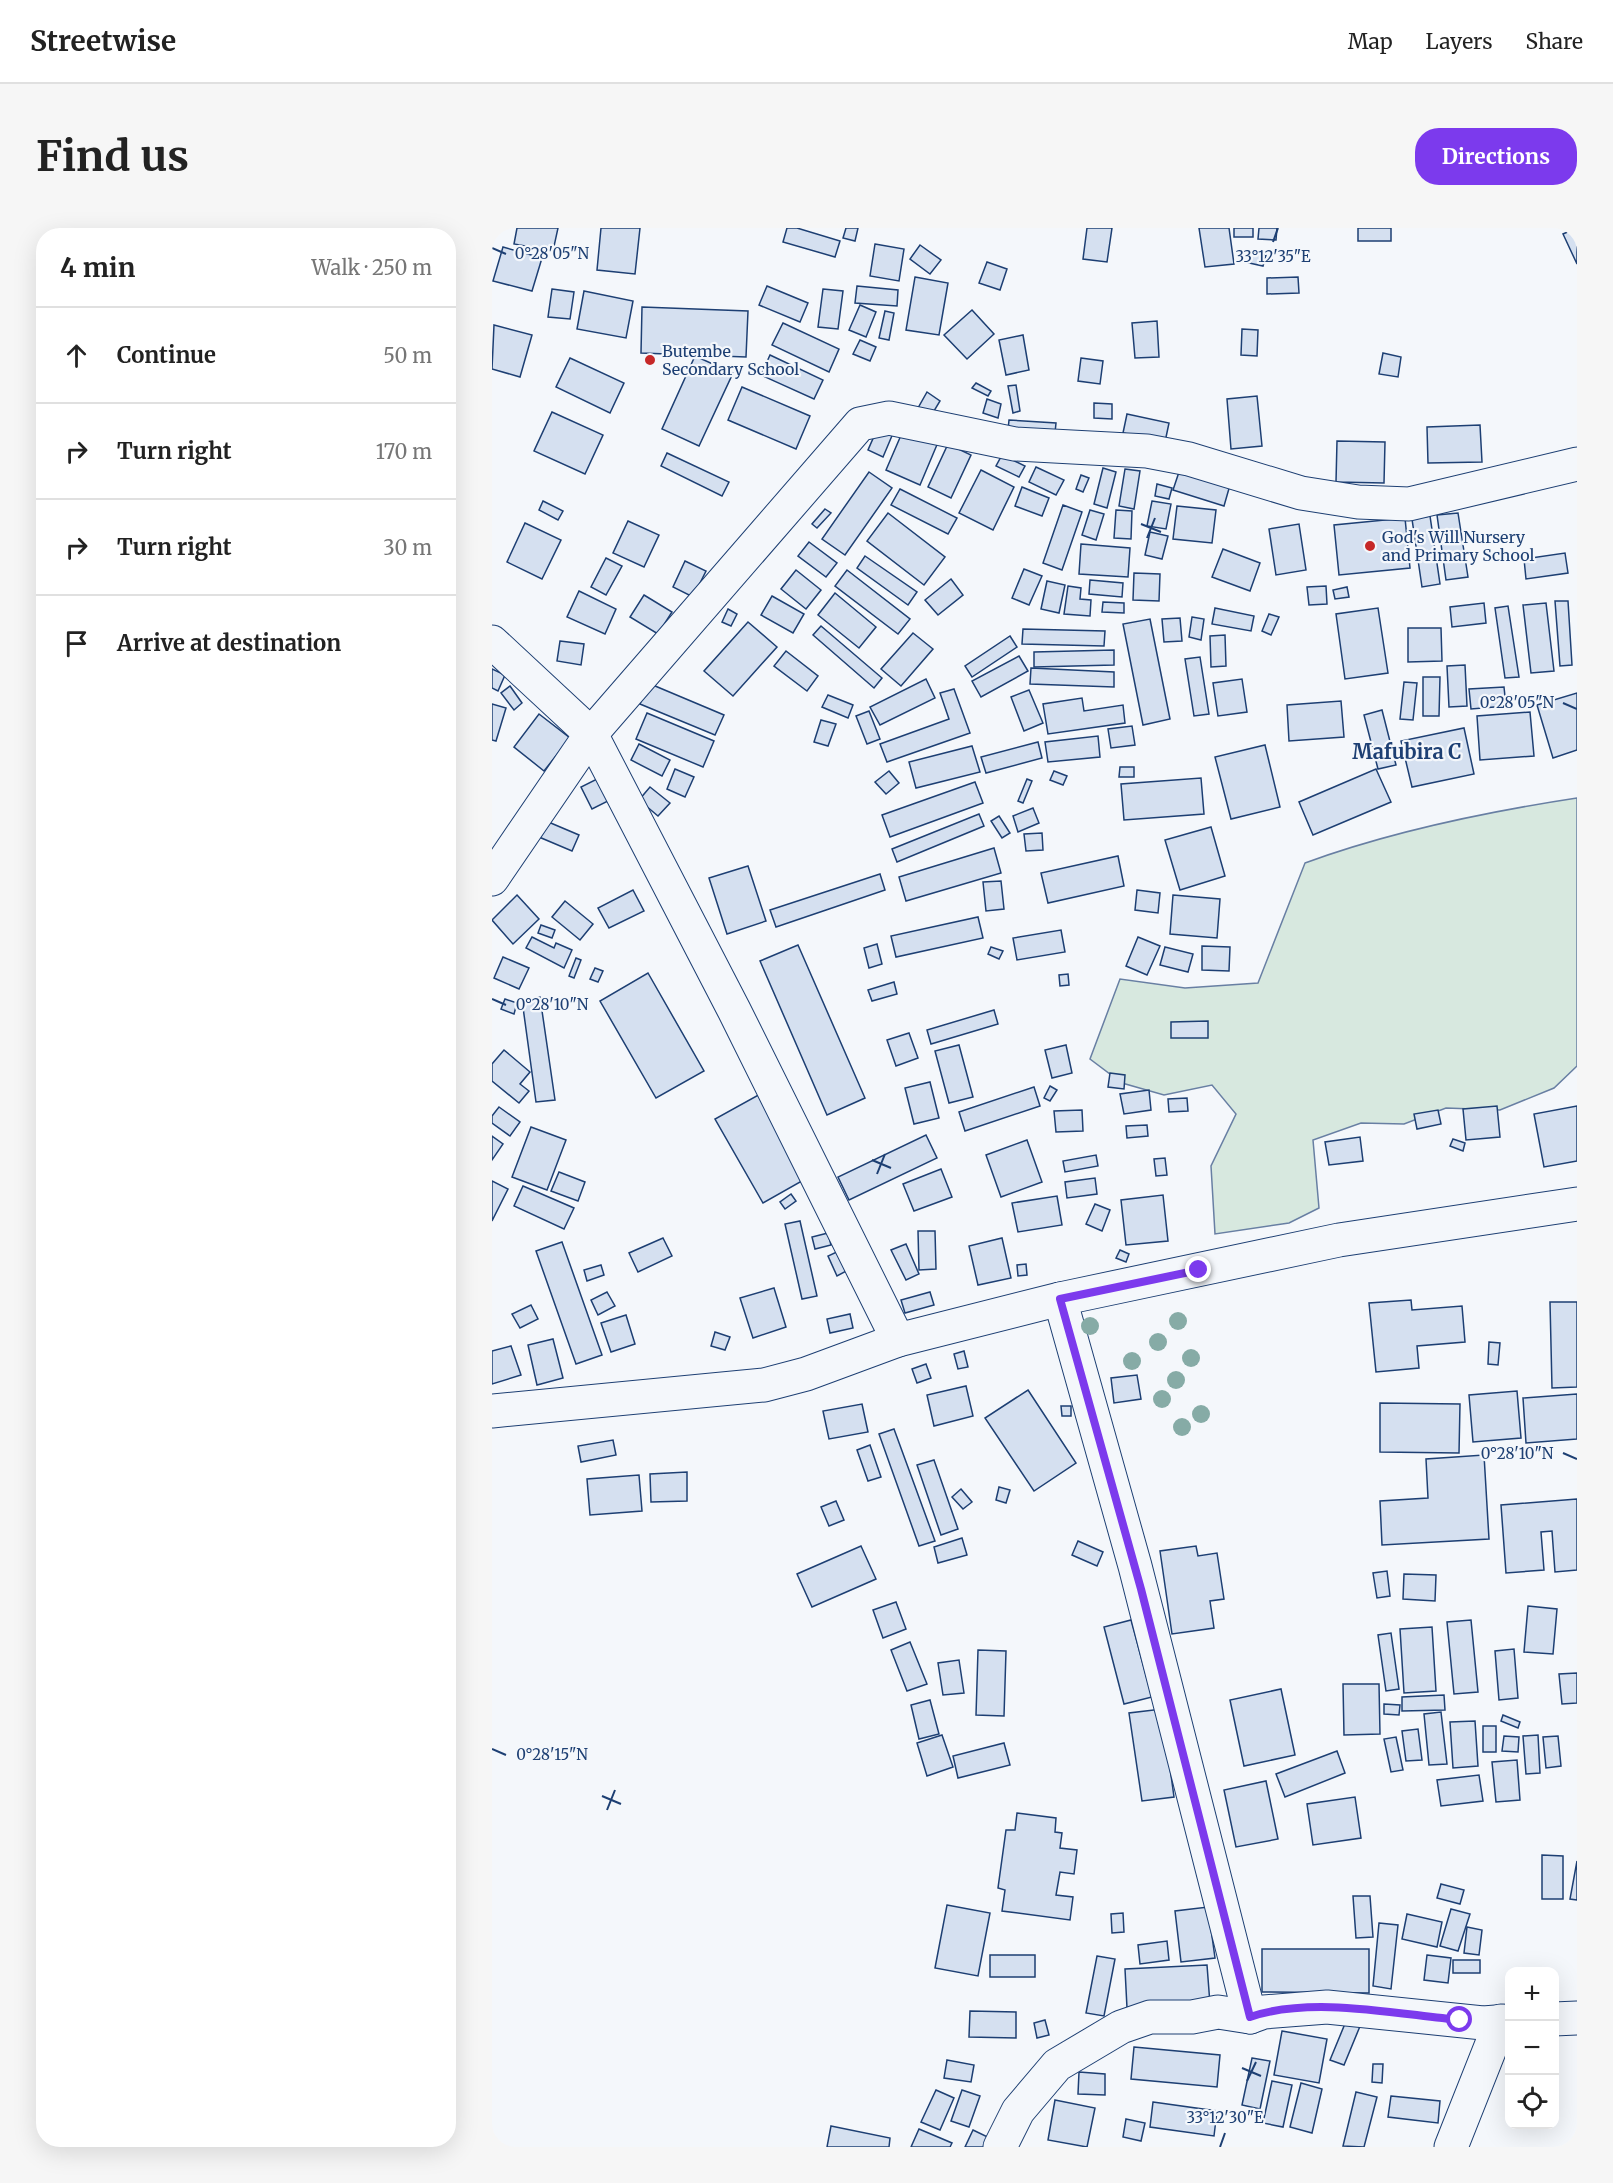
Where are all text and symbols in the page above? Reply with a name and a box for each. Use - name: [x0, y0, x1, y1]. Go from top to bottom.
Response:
- text: Streetwise: [30, 23, 176, 59]
- text: Map: [1348, 28, 1393, 55]
- text: Layers: [1426, 28, 1493, 55]
- text: Share: [1526, 28, 1583, 55]
- button: Directions: [1415, 128, 1577, 185]
- text: Find us: [36, 130, 189, 182]
- text: 0°28'05"N: [515, 244, 590, 263]
- text: 33°12'35"E: [1235, 247, 1311, 266]
- text: 4 min: [60, 251, 135, 284]
- text: Walk · 250 m: [311, 255, 432, 280]
- icon: ahead: [60, 339, 93, 372]
- text: Continue: [117, 341, 216, 369]
- place label: Butembe Secondary School: [662, 341, 799, 379]
- text: 50 m: [383, 343, 432, 368]
- marker: Butembe Secondary School: [643, 353, 657, 367]
- icon: right: [60, 435, 93, 468]
- text: Turn right: [117, 437, 231, 465]
- text: 170 m: [376, 439, 432, 464]
- place label: God's Will Nursery and Primary School: [1382, 527, 1534, 565]
- icon: right: [60, 531, 93, 564]
- text: Turn right: [117, 533, 231, 561]
- text: 30 m: [383, 535, 432, 560]
- marker: God's Will Nursery and Primary School: [1363, 539, 1377, 553]
- icon: arrive: [60, 627, 93, 660]
- text: Arrive at destination: [117, 629, 341, 657]
- text: 0°28'05"N: [1480, 693, 1555, 712]
- district label: Mafubira C: [1352, 739, 1462, 764]
- text: 0°28'10"N: [516, 995, 589, 1014]
- route end: [1185, 1256, 1211, 1282]
- text: 0°28'10"N: [1481, 1444, 1554, 1463]
- text: 0°28'15"N: [516, 1745, 588, 1764]
- map controls: [1505, 1967, 1559, 2129]
- button: +: [1505, 1967, 1559, 2021]
- route start: [1446, 2006, 1472, 2032]
- button: −: [1505, 2021, 1559, 2075]
- button: locate: [1505, 2075, 1559, 2129]
- text: 33°12'30"E: [1187, 2108, 1264, 2127]

